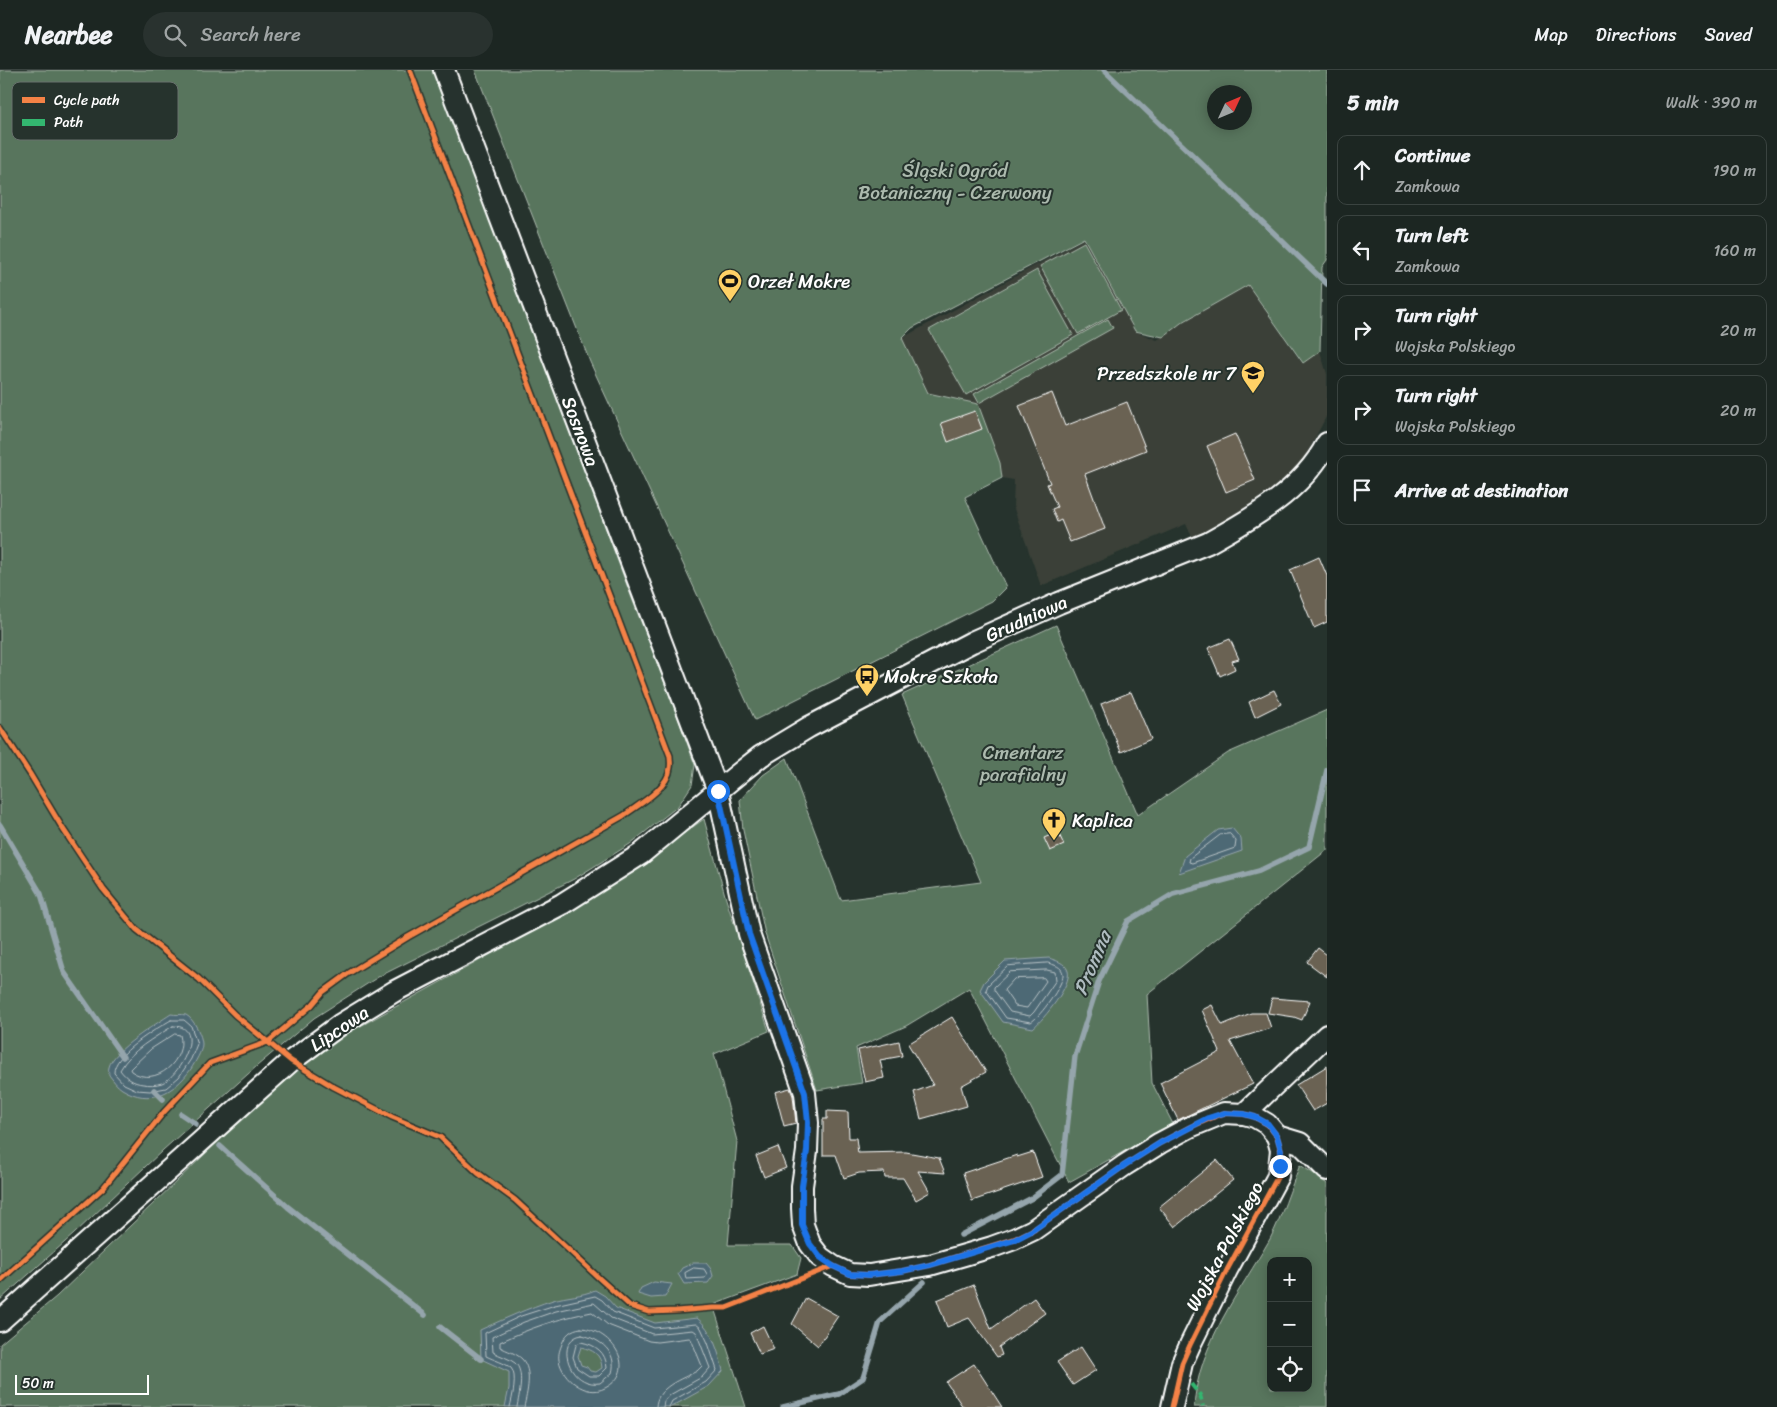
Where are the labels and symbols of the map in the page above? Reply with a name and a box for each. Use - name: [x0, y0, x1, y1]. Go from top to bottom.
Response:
- legend: [12, 82, 178, 140]
- north arrow: [1207, 85, 1252, 130]
- text: Cycle path: [54, 88, 120, 113]
- text: Path: [54, 110, 83, 135]
- park label: Śląski Ogród Botaniczny - Czerwony: [858, 154, 1052, 209]
- place label: Orzeł Mokre: [748, 265, 850, 298]
- sports icon: Orzeł Mokre: [717, 268, 743, 302]
- place label: Przedszkole nr 7: [1097, 357, 1237, 390]
- school or university icon: Przedszkole nr 7: [1240, 360, 1266, 394]
- street label: Sosnowa: [552, 391, 609, 472]
- street label: Grudniowa: [980, 585, 1073, 651]
- place label: Mokre Szkoła: [884, 660, 998, 693]
- bus stop icon: Mokre Szkoła: [854, 663, 880, 697]
- park label: Cmentarz parafialny: [979, 736, 1066, 791]
- route start: [707, 780, 730, 803]
- place label: Kaplica: [1072, 804, 1133, 837]
- church icon: Kaplica: [1041, 807, 1067, 841]
- water label: Promna: [1063, 923, 1123, 1001]
- street label: Lipcowa: [303, 996, 376, 1061]
- route end: [1269, 1155, 1292, 1178]
- street label: Wojska Polskiego: [1176, 1175, 1273, 1317]
- scale bar: [15, 1372, 149, 1395]

